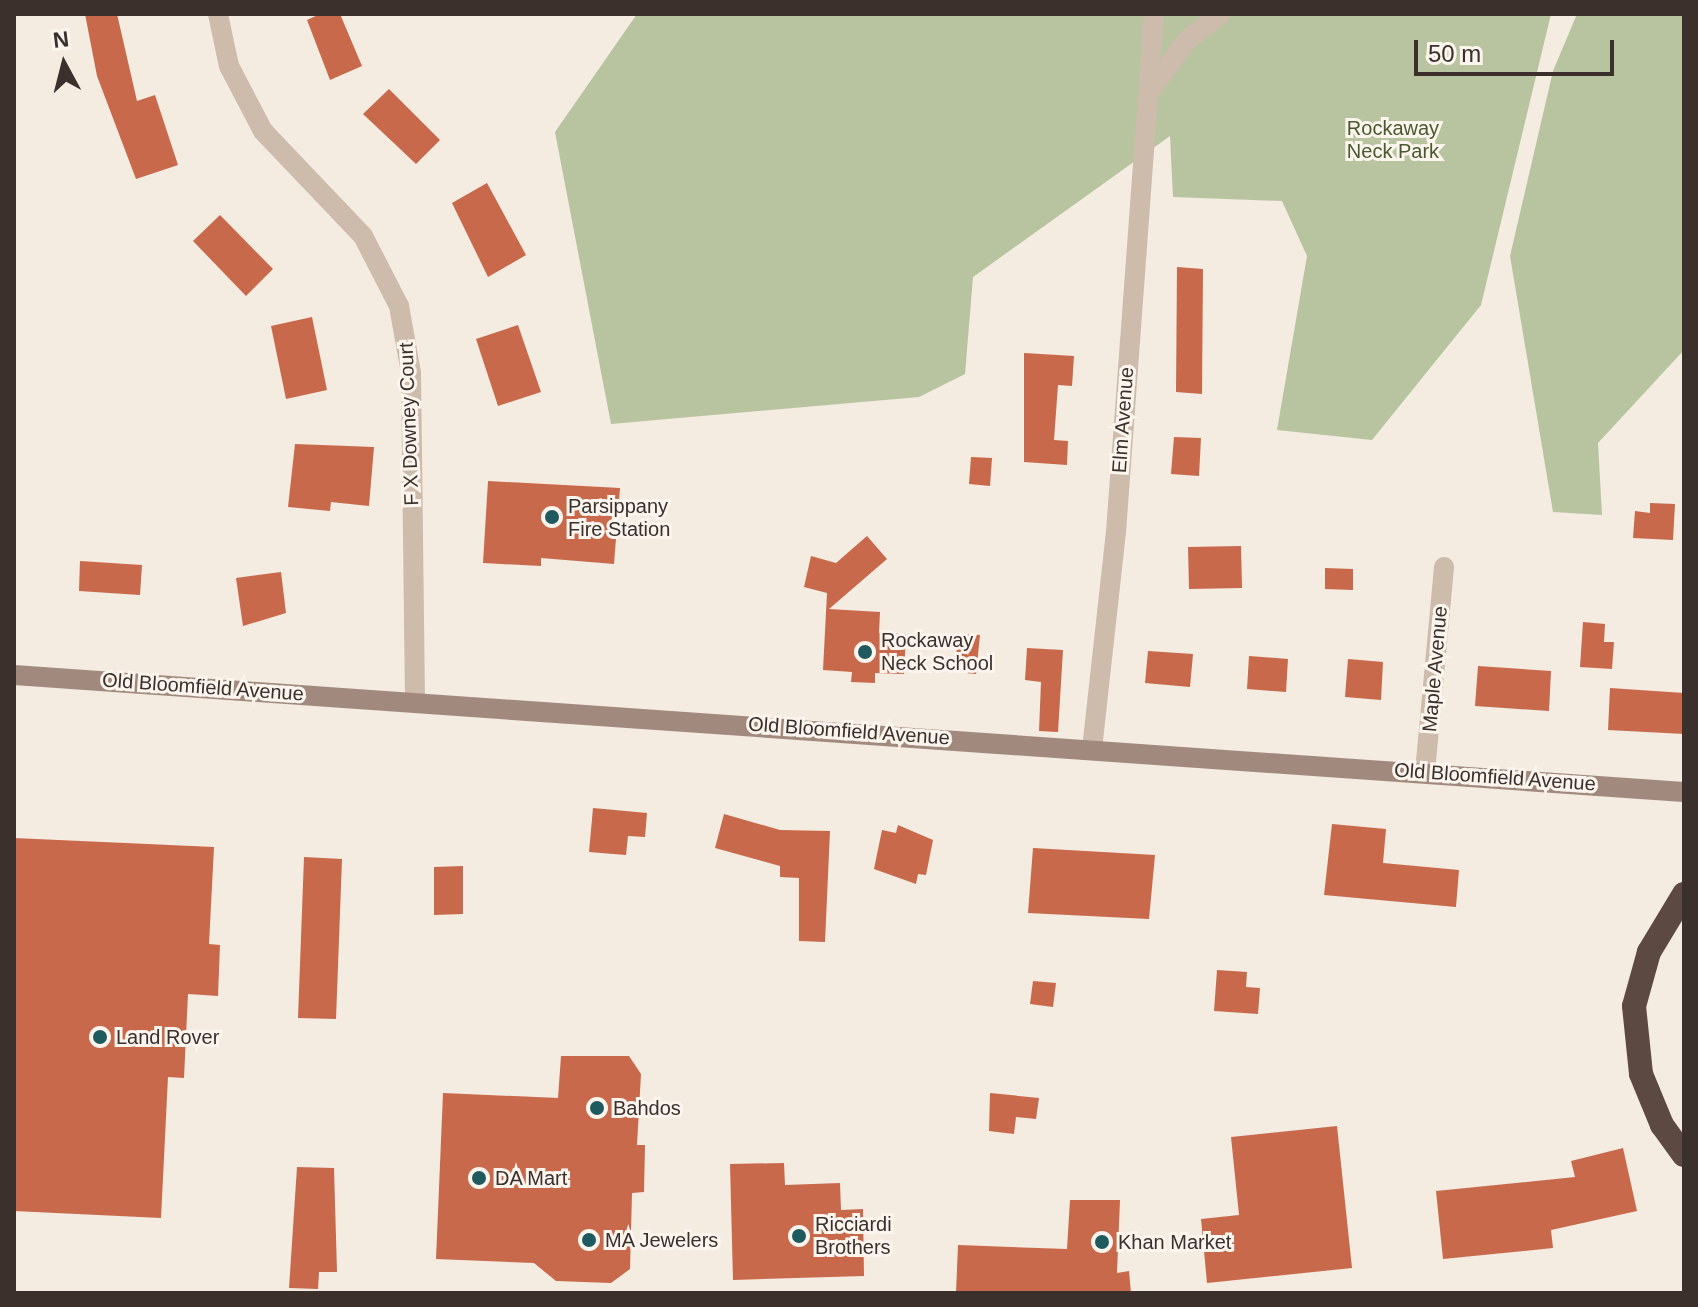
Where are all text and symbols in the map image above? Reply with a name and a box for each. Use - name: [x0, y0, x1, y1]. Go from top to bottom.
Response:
- north arrow: [24, 24, 104, 104]
- scale bar: [1418, 24, 1618, 74]
- text: N: [52, 26, 70, 53]
- text: 50 m: [1428, 40, 1481, 67]
- park label: Rockaway Neck Park: [1347, 116, 1439, 163]
- street label: F X Downey Court: [394, 342, 424, 506]
- street label: Elm Avenue: [1107, 366, 1139, 474]
- place label: Parsippany Fire Station: [568, 494, 670, 541]
- marker: Parsippany Fire Station: [543, 508, 561, 526]
- street label: Maple Avenue: [1417, 604, 1453, 734]
- place label: Rockaway Neck School: [881, 628, 993, 675]
- marker: Rockaway Neck School: [856, 643, 874, 661]
- street label: Old Bloomfield Avenue: [101, 668, 305, 706]
- street label: Old Bloomfield Avenue: [747, 712, 951, 750]
- street label: Old Bloomfield Avenue: [1393, 758, 1597, 796]
- place label: Land Rover: [116, 1025, 219, 1049]
- marker: Land Rover: [91, 1028, 109, 1046]
- place label: Bahdos: [613, 1096, 681, 1120]
- marker: Bahdos: [588, 1099, 606, 1117]
- place label: DA Mart: [495, 1166, 568, 1190]
- marker: DA Mart: [470, 1169, 488, 1187]
- place label: Ricciardi Brothers: [815, 1212, 892, 1259]
- marker: Ricciardi Brothers: [790, 1227, 808, 1245]
- place label: MA Jewelers: [605, 1228, 719, 1252]
- place label: Khan Market: [1118, 1230, 1231, 1254]
- marker: MA Jewelers: [580, 1231, 598, 1249]
- marker: Khan Market: [1093, 1233, 1111, 1251]

